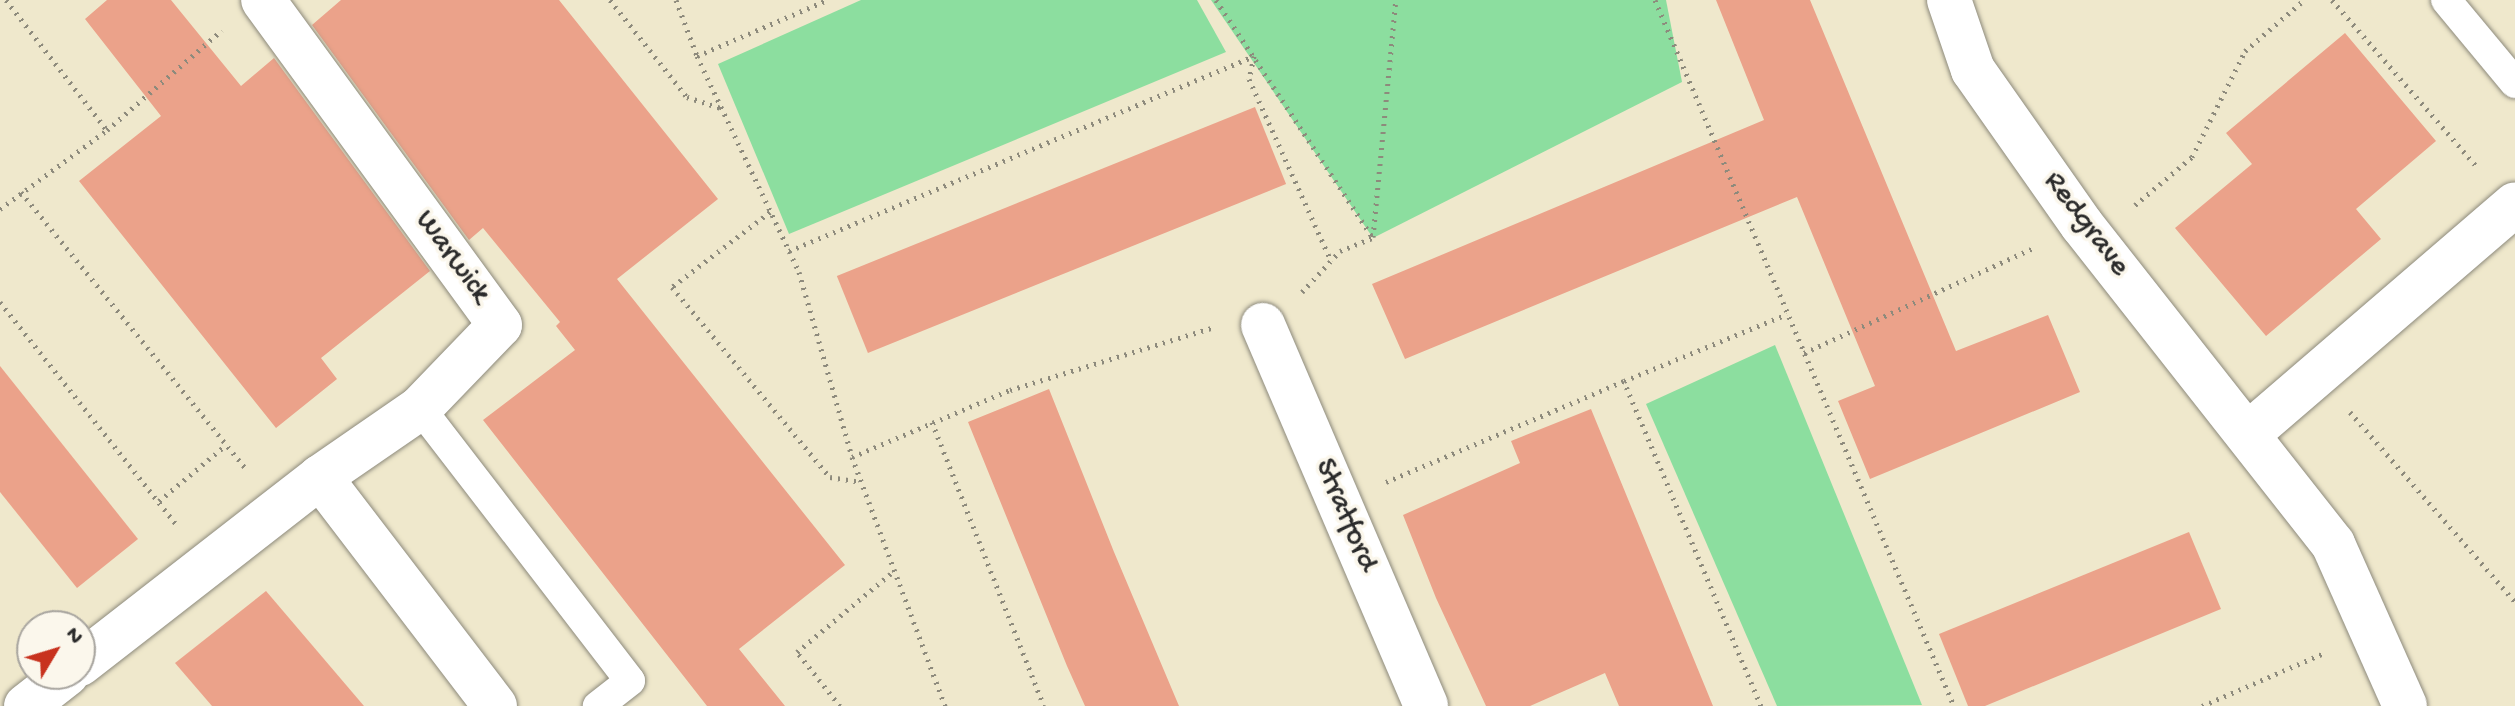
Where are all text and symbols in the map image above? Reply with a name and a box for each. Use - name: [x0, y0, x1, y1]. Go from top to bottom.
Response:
- street label: Redgrave: [2034, 166, 2136, 284]
- street label: Warwick: [405, 205, 497, 311]
- street label: Stratford: [1304, 454, 1384, 578]
- north arrow: [16, 610, 96, 690]
- text: N: [59, 623, 88, 650]

